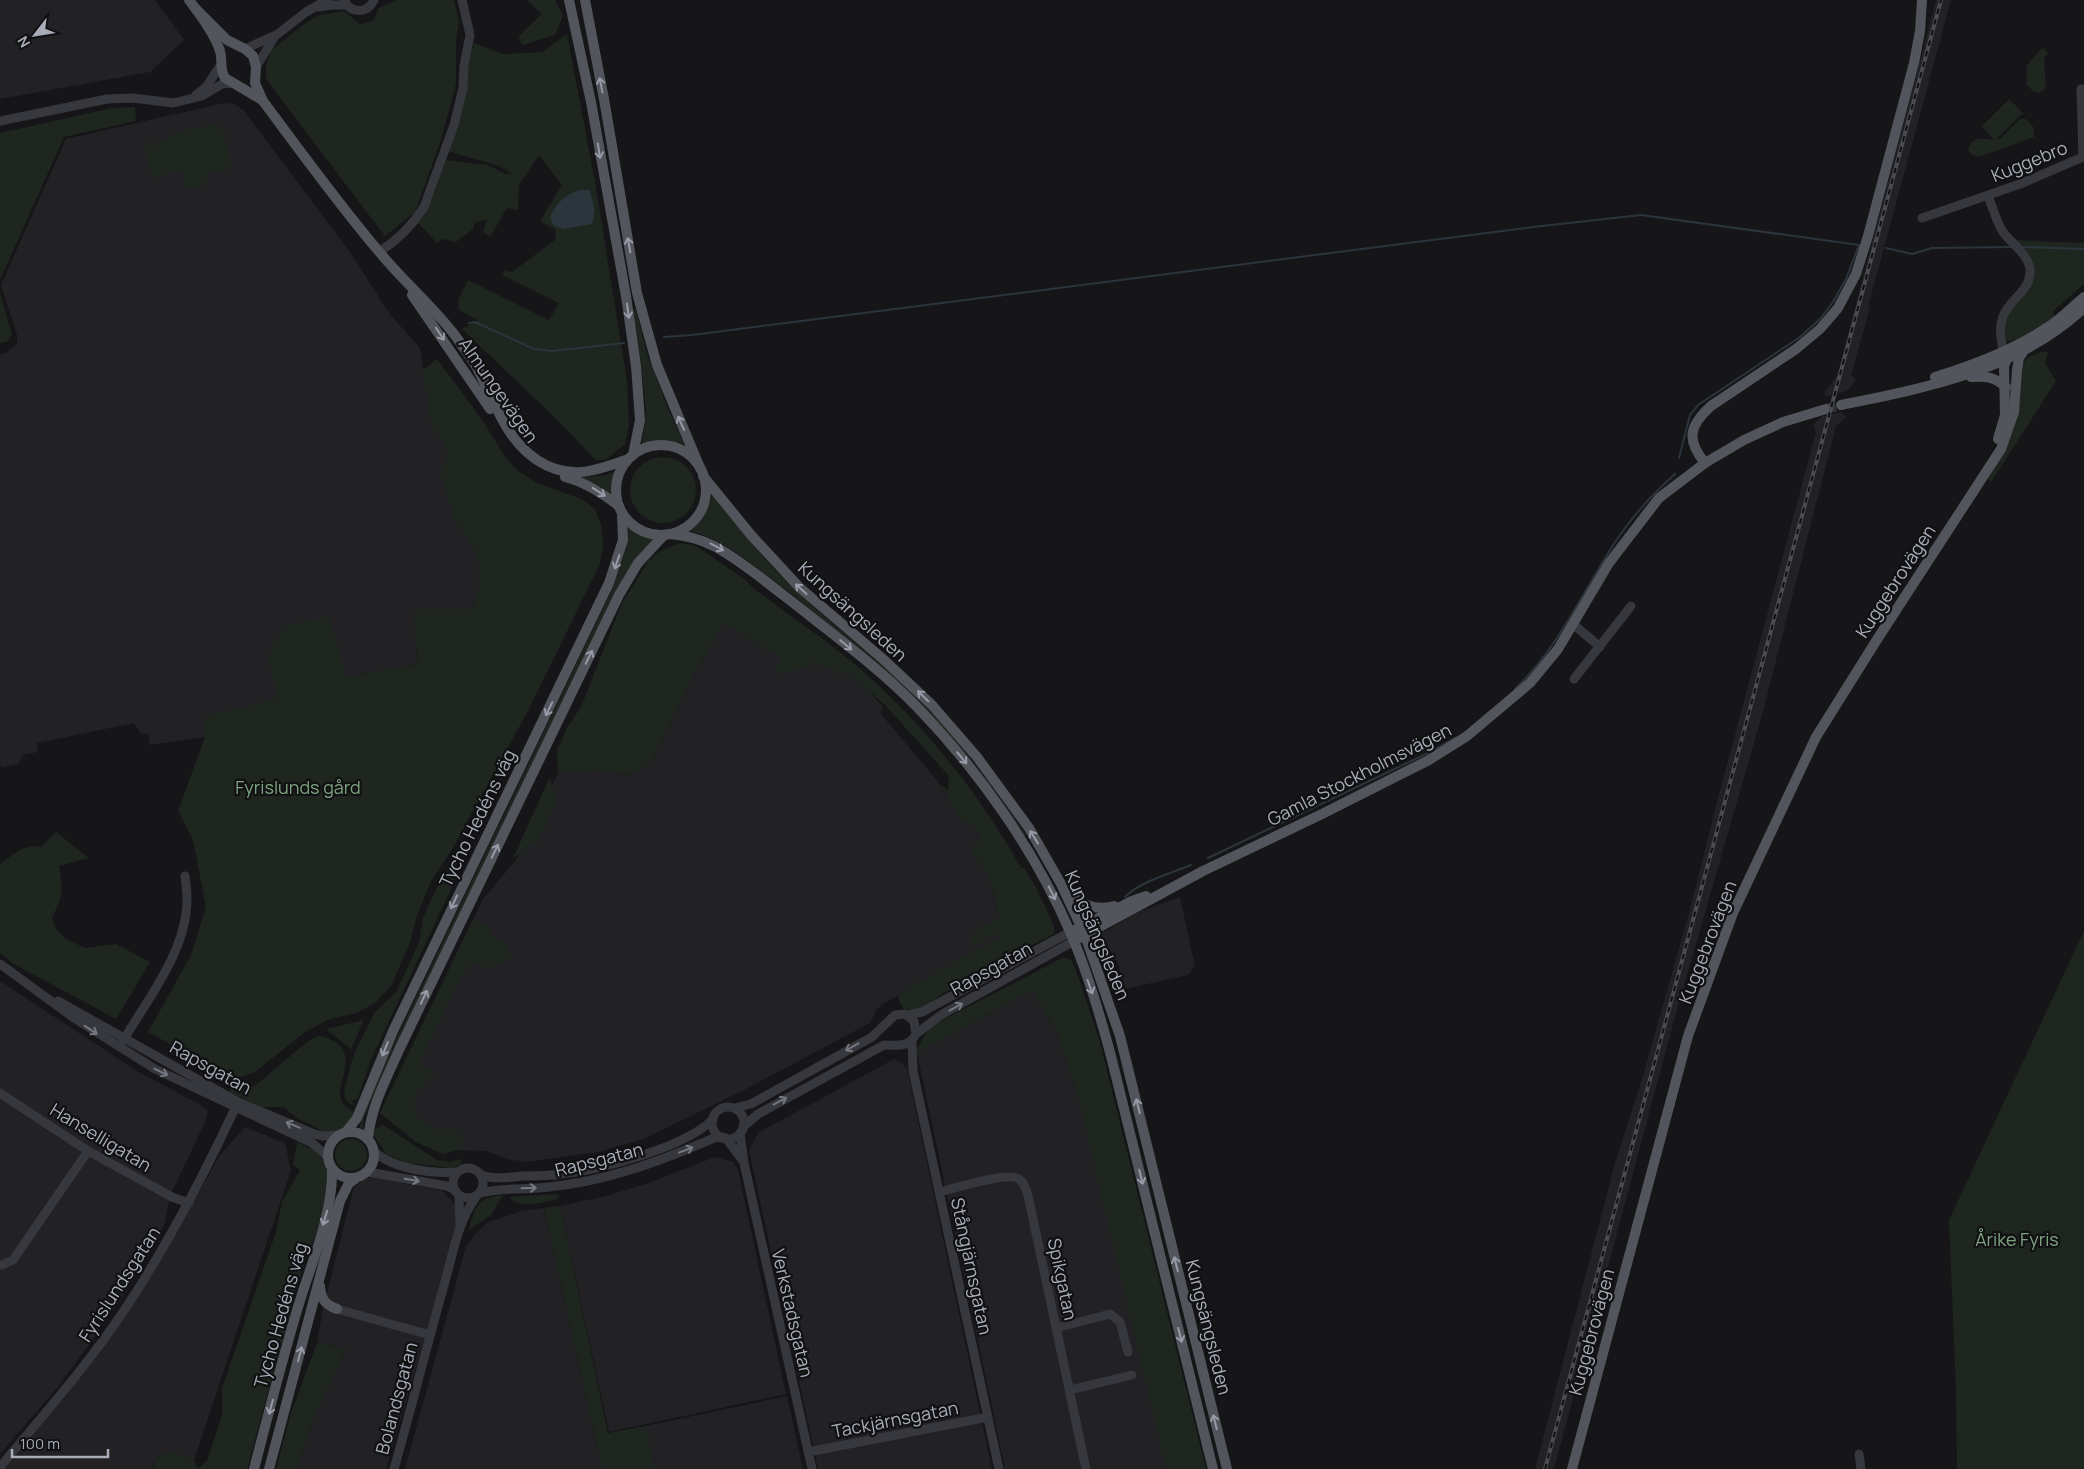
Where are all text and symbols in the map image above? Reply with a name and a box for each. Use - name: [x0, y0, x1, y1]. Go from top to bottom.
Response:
- north arrow: [10, 10, 60, 60]
- text: N: [13, 33, 34, 51]
- one-way arrow: [596, 77, 606, 93]
- street label: Kuggebro: [1987, 135, 2071, 187]
- one-way arrow: [594, 142, 604, 158]
- one-way arrow: [623, 237, 633, 253]
- one-way arrow: [623, 303, 633, 319]
- one-way arrow: [435, 327, 445, 341]
- street label: Almungevägen: [454, 333, 544, 447]
- one-way arrow: [675, 416, 685, 431]
- one-way arrow: [592, 487, 606, 498]
- street label: Kuggebrovägen: [1850, 520, 1940, 642]
- one-way arrow: [709, 542, 724, 552]
- one-way arrow: [612, 553, 621, 569]
- street label: Kungsängsleden: [793, 556, 913, 666]
- one-way arrow: [795, 583, 808, 594]
- one-way arrow: [839, 639, 852, 651]
- one-way arrow: [585, 650, 594, 665]
- one-way arrow: [916, 690, 929, 702]
- one-way arrow: [544, 701, 553, 716]
- street label: Gamla Stockholmsvägen: [1263, 717, 1455, 831]
- street label: Tycho Hedéns väg: [433, 745, 521, 891]
- one-way arrow: [956, 752, 967, 765]
- park label: Fyrislunds gård: [235, 775, 361, 799]
- one-way arrow: [1029, 831, 1039, 845]
- one-way arrow: [490, 843, 500, 858]
- street label: Kungsängsleden: [1060, 866, 1136, 1004]
- street label: Kuggebrovägen: [1672, 877, 1742, 1007]
- one-way arrow: [1047, 886, 1057, 901]
- one-way arrow: [449, 894, 459, 909]
- street label: Rapsgatan: [946, 936, 1036, 1000]
- one-way arrow: [1086, 979, 1095, 994]
- one-way arrow: [420, 990, 429, 1005]
- one-way arrow: [948, 1001, 962, 1011]
- one-way arrow: [84, 1024, 98, 1035]
- street label: Rapsgatan: [166, 1035, 256, 1099]
- one-way arrow: [380, 1041, 390, 1056]
- one-way arrow: [846, 1043, 860, 1053]
- one-way arrow: [154, 1067, 169, 1077]
- one-way arrow: [773, 1096, 788, 1106]
- street label: Hanselligatan: [46, 1097, 156, 1177]
- one-way arrow: [1132, 1099, 1142, 1115]
- one-way arrow: [286, 1120, 301, 1129]
- street label: Rapsgatan: [552, 1136, 646, 1182]
- one-way arrow: [677, 1145, 693, 1154]
- one-way arrow: [1137, 1169, 1146, 1185]
- one-way arrow: [403, 1175, 419, 1185]
- one-way arrow: [520, 1184, 536, 1193]
- street label: Stångjärnsgatan: [946, 1195, 998, 1337]
- one-way arrow: [320, 1209, 330, 1225]
- street label: Fyrislundsgatan: [73, 1222, 165, 1346]
- park label: Årike Fyris: [1975, 1227, 2059, 1251]
- street label: Spikgatan: [1043, 1236, 1083, 1322]
- street label: Tycho Hedéns väg: [248, 1239, 312, 1391]
- street label: Verkstadsgatan: [767, 1247, 819, 1379]
- one-way arrow: [1171, 1256, 1181, 1272]
- street label: Kungsängsleden: [1181, 1257, 1237, 1397]
- street label: Kuggebrovägen: [1563, 1266, 1619, 1398]
- one-way arrow: [1176, 1327, 1185, 1343]
- street label: Bolandsgatan: [370, 1339, 422, 1457]
- one-way arrow: [296, 1347, 305, 1363]
- street label: Tackjärnsgatan: [830, 1395, 960, 1443]
- one-way arrow: [265, 1399, 275, 1415]
- one-way arrow: [1210, 1414, 1219, 1430]
- scale bar: [12, 1426, 109, 1458]
- text: 100 m: [20, 1433, 60, 1454]

